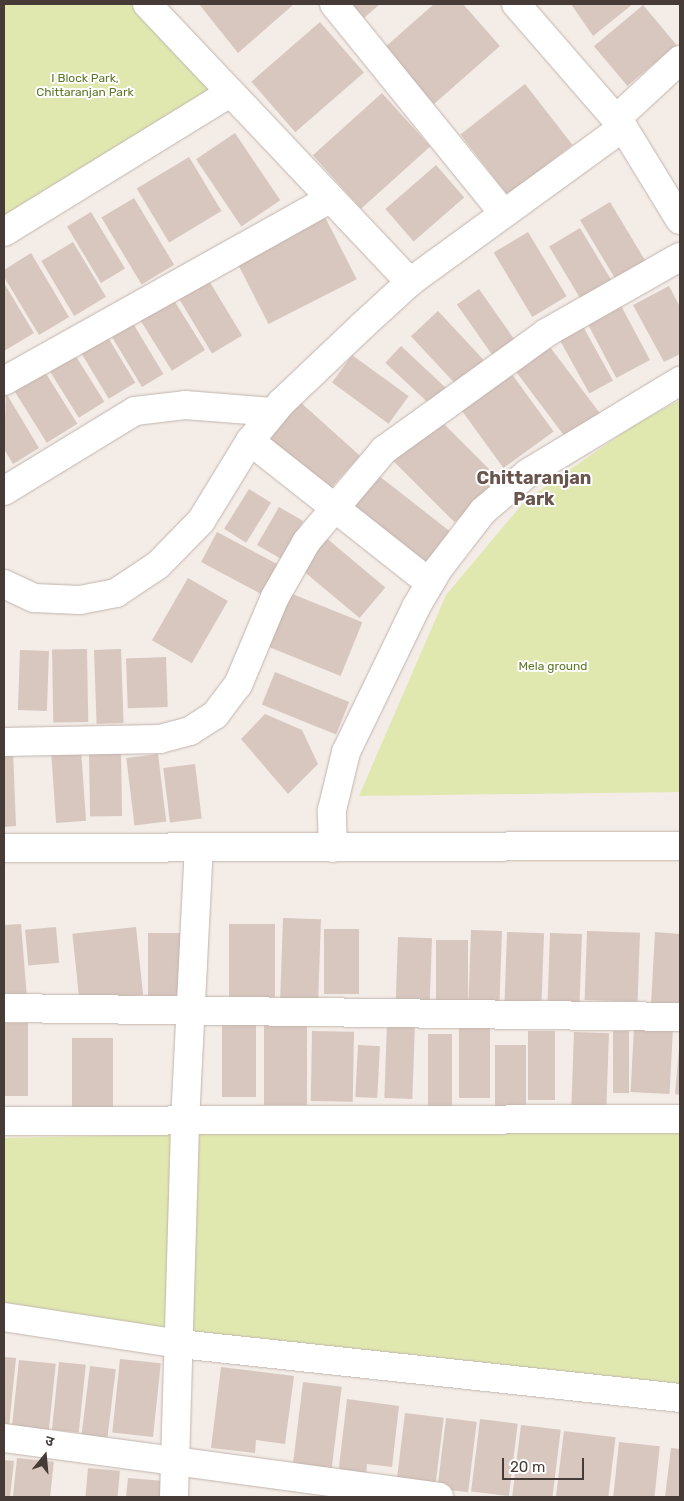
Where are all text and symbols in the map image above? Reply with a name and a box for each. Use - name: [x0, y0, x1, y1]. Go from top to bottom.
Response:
- park label: I Block Park, Chittaranjan Park: [36, 72, 134, 100]
- district label: Chittaranjan Park: [477, 468, 591, 510]
- park label: Mela ground: [519, 660, 587, 674]
- north arrow: [20, 1431, 70, 1481]
- text: उ: [43, 1432, 56, 1451]
- scale bar: [504, 1448, 586, 1480]
- text: 20 m: [510, 1458, 545, 1476]

